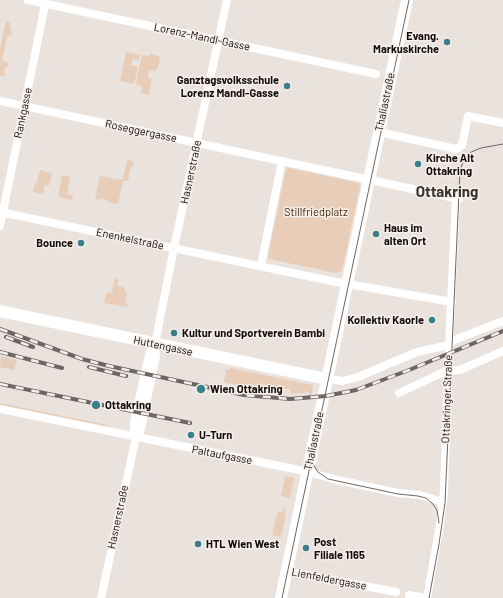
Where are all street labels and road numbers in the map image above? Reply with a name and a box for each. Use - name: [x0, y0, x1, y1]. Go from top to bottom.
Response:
- street label: Lorenz-Mandl-Gasse: [153, 20, 251, 54]
- street label: Thaliastraße: [372, 71, 398, 133]
- street label: Rankgasse: [11, 86, 35, 140]
- street label: Roseggergasse: [104, 117, 178, 145]
- street label: Hasnerstraße: [178, 139, 204, 205]
- street label: Enenkelstraße: [95, 225, 165, 253]
- street label: Huttengasse: [132, 333, 194, 359]
- street label: Ottakringer Straße: [439, 354, 455, 444]
- street label: Thaliastraße: [301, 410, 327, 472]
- street label: Paltaufgasse: [191, 443, 253, 467]
- street label: Hasnerstraße: [105, 484, 131, 550]
- street label: Lienfeldergasse: [290, 565, 368, 593]

